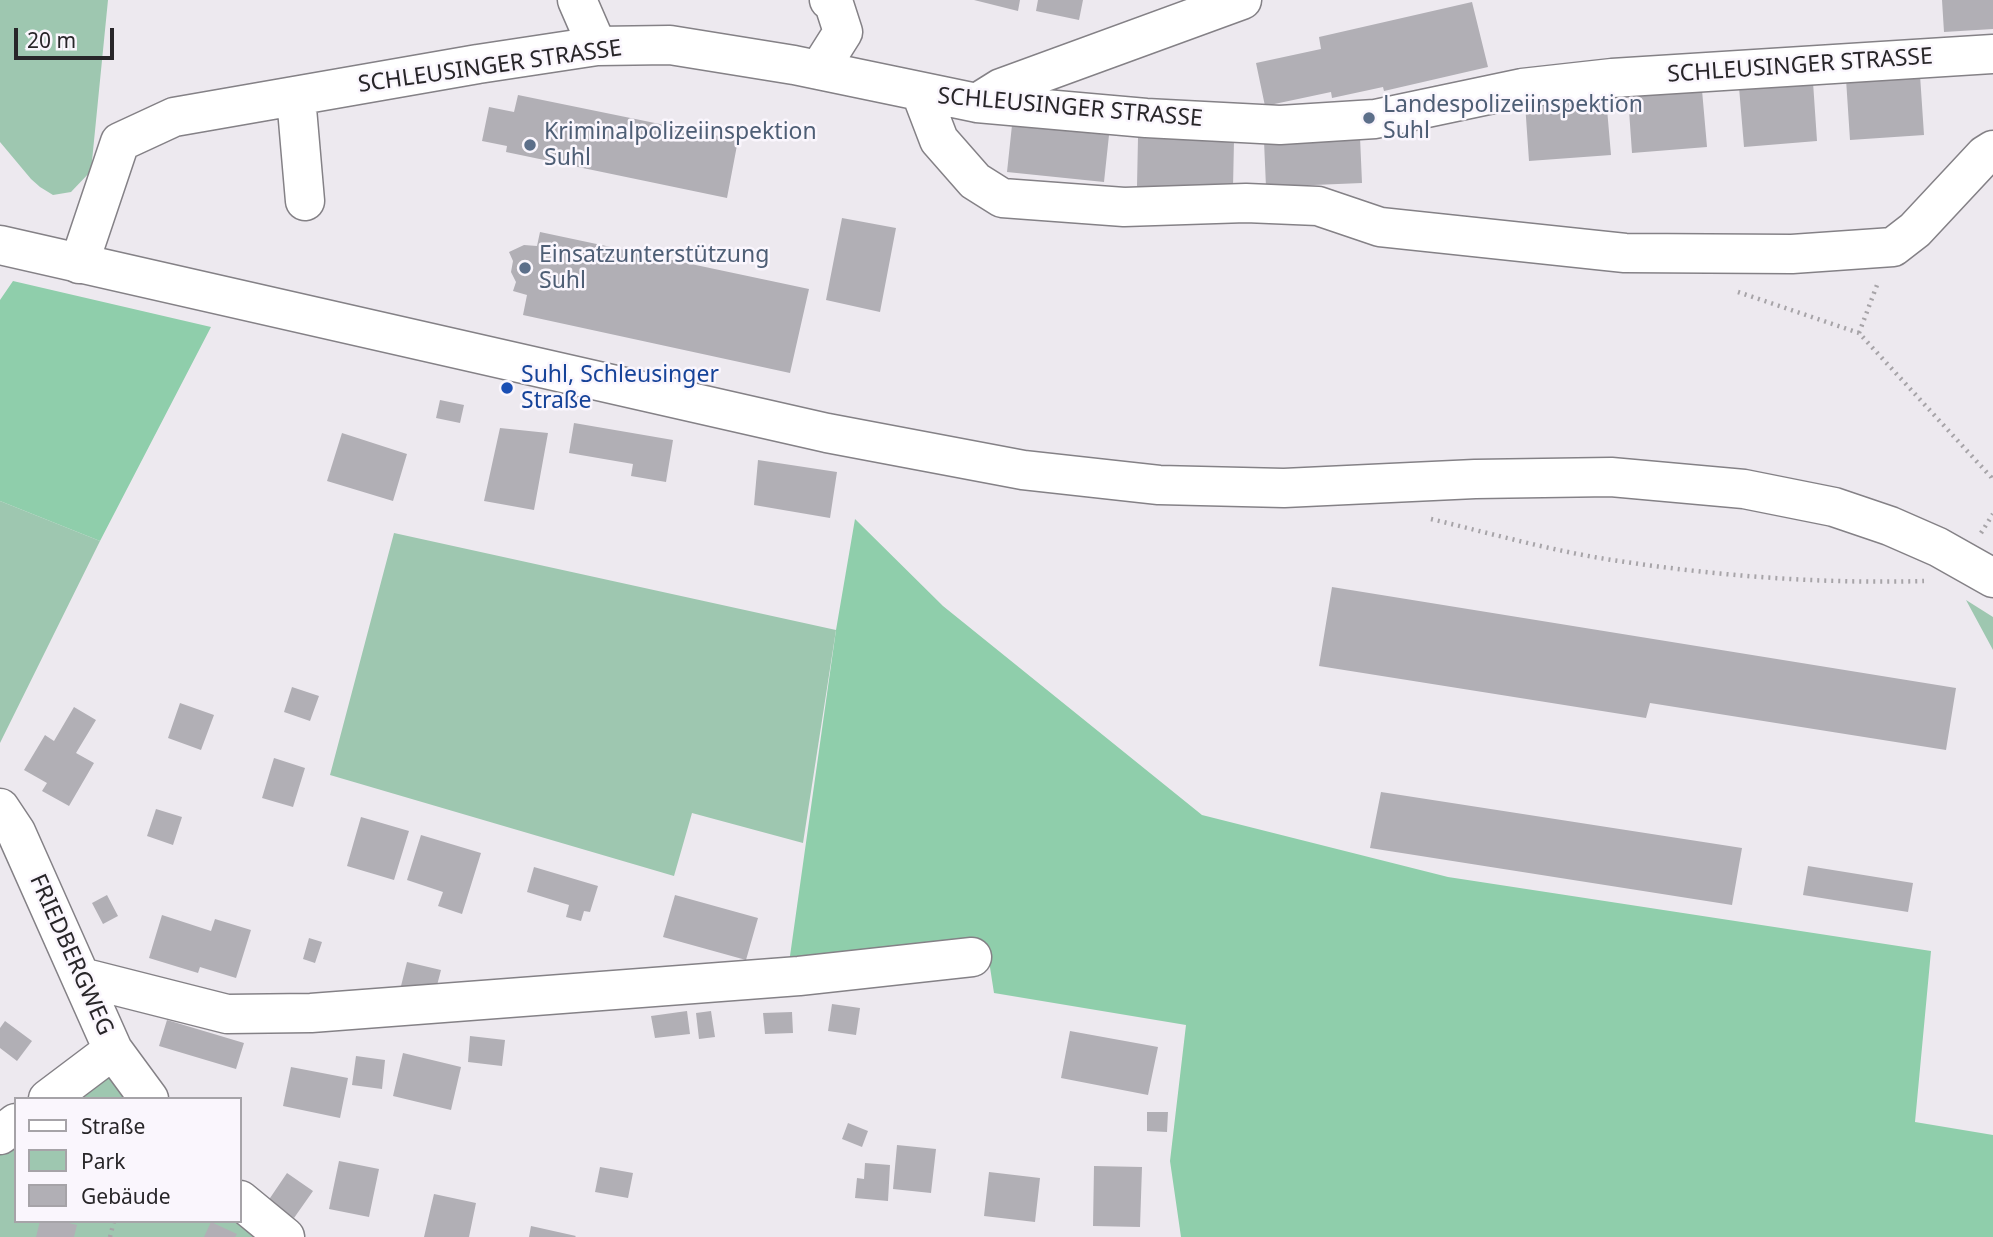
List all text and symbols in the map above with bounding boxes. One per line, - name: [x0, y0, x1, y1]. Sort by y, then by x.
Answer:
- scale bar: [18, 14, 117, 58]
- text: 20 m: [27, 26, 76, 54]
- street label: SCHLEUSINGER STRASSE: [356, 35, 624, 99]
- street label: SCHLEUSINGER STRASSE: [1666, 43, 1934, 89]
- street label: SCHLEUSINGER STRASSE: [936, 83, 1204, 133]
- place label: Landespolizeiinspektion Suhl: [1383, 91, 1643, 145]
- marker: Landespolizeiinspektion Suhl: [1361, 110, 1377, 126]
- place label: Kriminalpolizeiinspektion Suhl: [544, 118, 817, 172]
- marker: Kriminalpolizeiinspektion Suhl: [522, 137, 538, 153]
- place label: Einsatzunterstützung Suhl: [539, 241, 769, 295]
- marker: Einsatzunterstützung Suhl: [517, 260, 533, 276]
- place label: Suhl, Schleusinger Straße: [521, 361, 719, 415]
- marker: Suhl, Schleusinger Straße: [499, 380, 515, 396]
- street label: FRIEDBERGWEG: [23, 870, 119, 1040]
- legend: [14, 1097, 242, 1223]
- text: Straße: [81, 1112, 145, 1140]
- text: Park: [81, 1147, 125, 1175]
- text: Gebäude: [81, 1182, 171, 1210]

